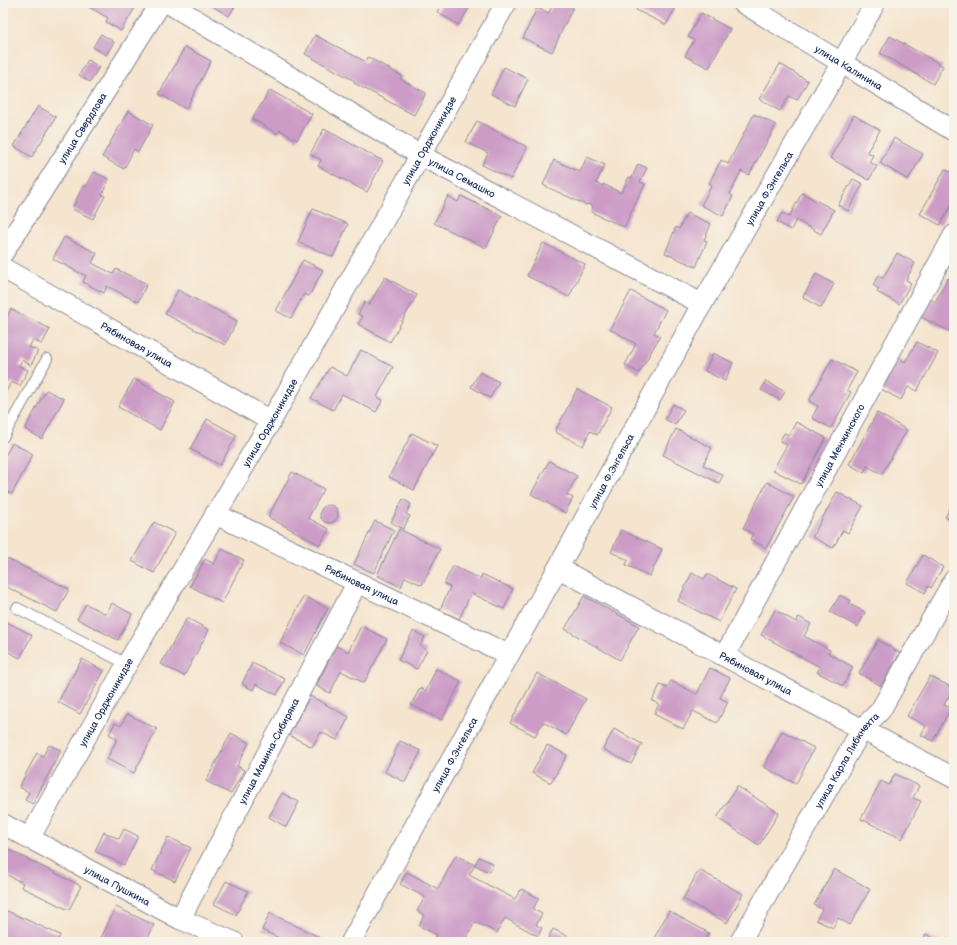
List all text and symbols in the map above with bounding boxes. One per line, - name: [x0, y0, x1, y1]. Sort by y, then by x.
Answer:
- street label: улица Калинина: [812, 43, 885, 93]
- street label: улица Свердлова: [56, 91, 110, 166]
- street label: улица Орджоникидзе: [400, 94, 460, 187]
- street label: улица Ф.Энгельса: [744, 149, 796, 228]
- street label: улица Семашко: [426, 156, 497, 201]
- street label: Рябиновая улица: [98, 320, 174, 371]
- street label: улица Орджоникидзе: [240, 376, 301, 469]
- street label: улица Менжинского: [813, 402, 868, 489]
- street label: улица Ф.Энгельса: [587, 432, 637, 511]
- street label: Рябиновая улица: [322, 562, 401, 608]
- street label: Рябиновая улица: [717, 650, 794, 698]
- street label: улица Орджоникидзе: [77, 656, 136, 749]
- street label: улица Мамина-Сибиряка: [237, 696, 302, 806]
- street label: улица Карла Либкнехта: [813, 710, 882, 811]
- street label: улица Ф.Энгельса: [430, 715, 481, 795]
- street label: улица Пушкина: [82, 864, 152, 909]

